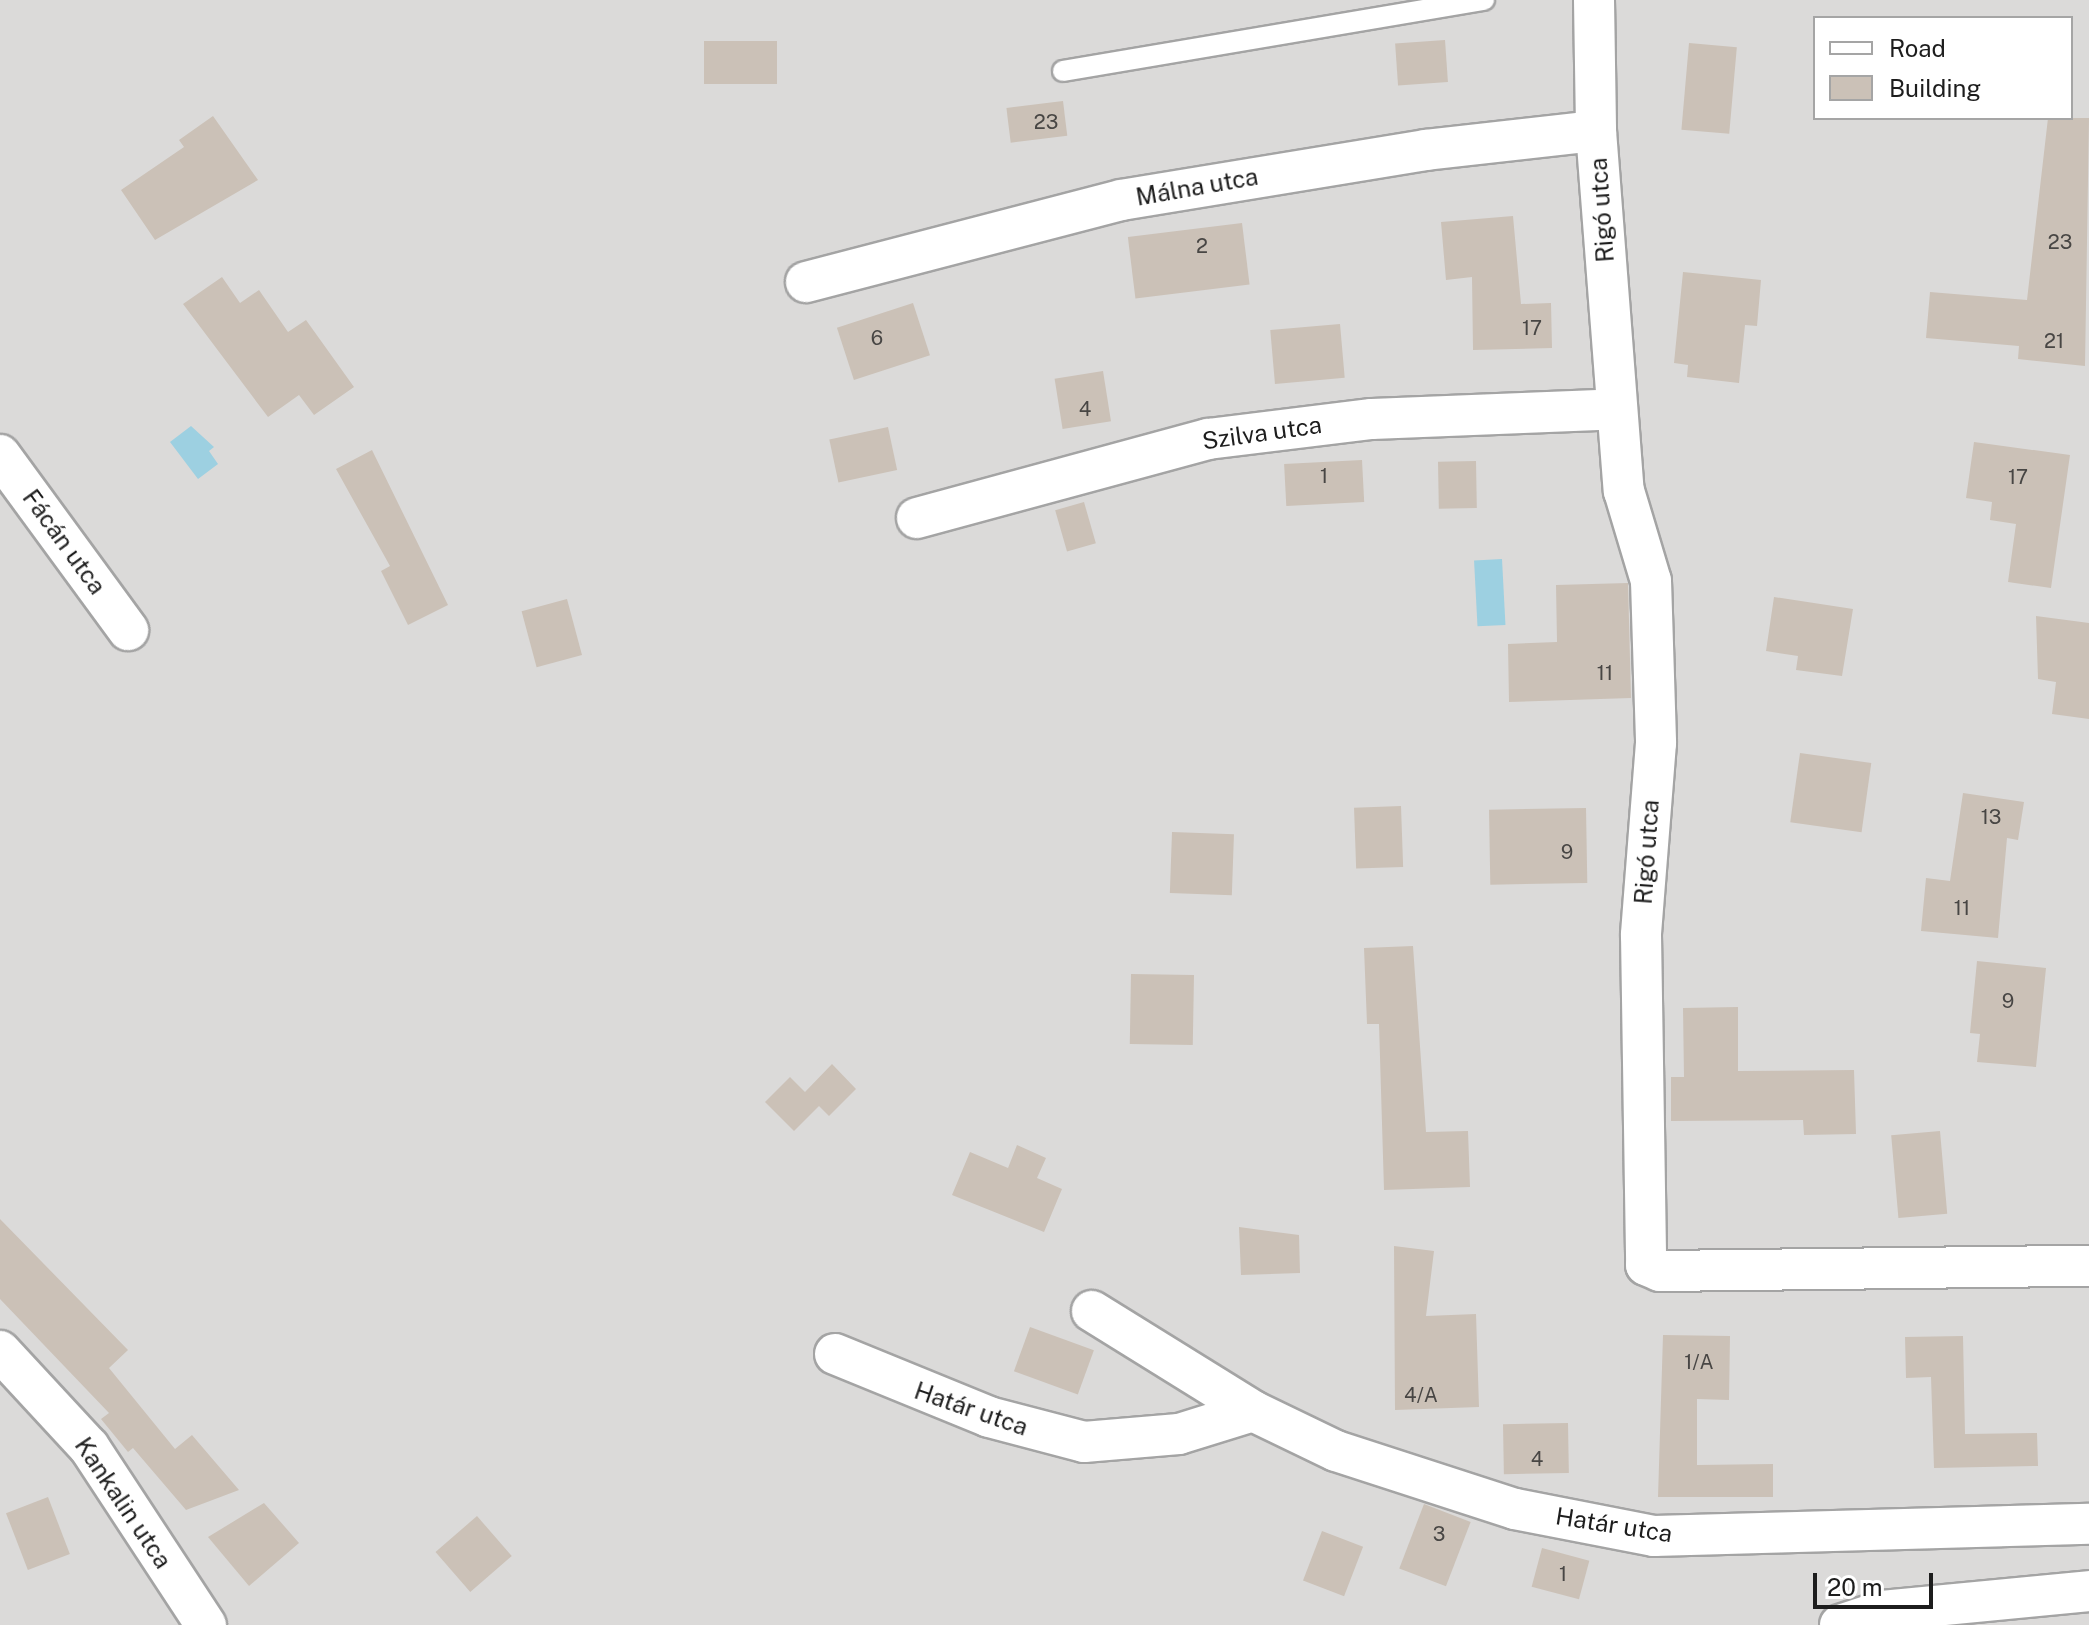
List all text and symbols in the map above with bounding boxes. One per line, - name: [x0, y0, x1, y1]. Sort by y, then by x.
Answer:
- legend: [1813, 16, 2073, 120]
- text: Road: [1889, 34, 1946, 62]
- text: Building: [1889, 74, 1981, 102]
- house number: 23: [1034, 110, 1058, 134]
- street label: Rigó utca: [1584, 157, 1620, 263]
- street label: Málna utca: [1134, 162, 1260, 212]
- house number: 23: [2048, 230, 2072, 254]
- house number: 2: [1196, 234, 1208, 258]
- house number: 17: [1522, 316, 1542, 340]
- house number: 6: [871, 326, 883, 350]
- house number: 21: [2044, 329, 2064, 353]
- house number: 4: [1079, 397, 1091, 421]
- street label: Szilva utca: [1200, 410, 1324, 456]
- house number: 1: [1320, 464, 1328, 488]
- house number: 17: [2008, 465, 2028, 489]
- street label: Fácán utca: [16, 484, 112, 600]
- house number: 11: [1597, 661, 1613, 685]
- street label: Rigó utca: [1629, 799, 1665, 905]
- house number: 13: [1981, 805, 2001, 829]
- house number: 9: [1561, 840, 1573, 864]
- house number: 11: [1954, 896, 1970, 920]
- house number: 9: [2002, 989, 2014, 1013]
- house number: 1/A: [1684, 1350, 1714, 1374]
- street label: Határ utca: [911, 1376, 1031, 1442]
- house number: 4/A: [1404, 1383, 1438, 1407]
- street label: Kankalin utca: [69, 1432, 177, 1574]
- house number: 4: [1531, 1447, 1543, 1471]
- street label: Határ utca: [1554, 1502, 1674, 1548]
- house number: 3: [1433, 1522, 1445, 1546]
- scale bar: [1817, 1557, 1937, 1607]
- house number: 1: [1559, 1562, 1567, 1586]
- text: 20 m: [1827, 1573, 1883, 1601]

